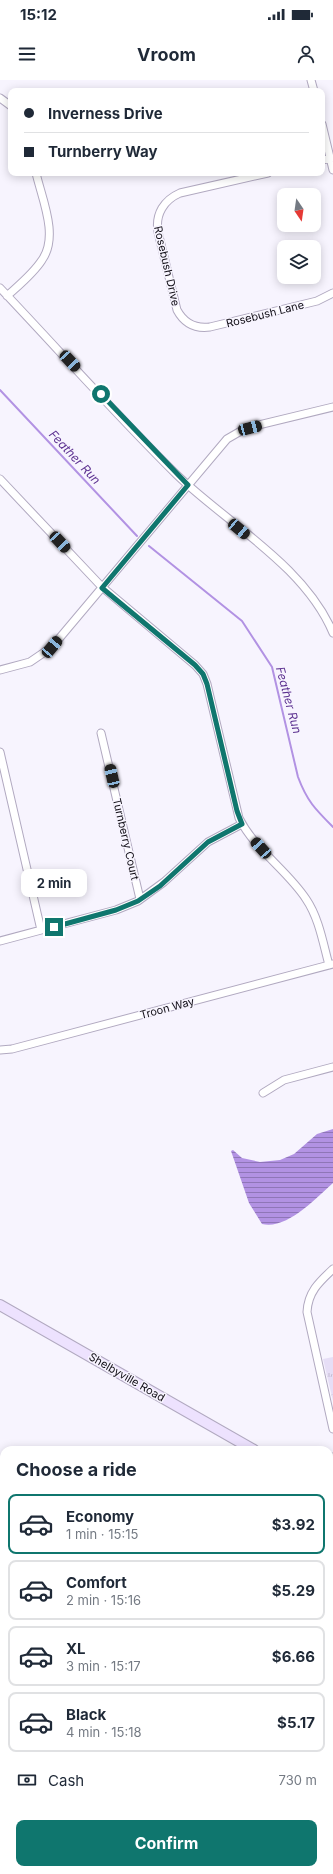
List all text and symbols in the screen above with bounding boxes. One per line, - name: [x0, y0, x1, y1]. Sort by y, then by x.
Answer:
- text: 15:12: [20, 5, 57, 24]
- icon: menu: [16, 43, 38, 65]
- icon: person: [295, 43, 317, 65]
- text: Vroom: [137, 44, 196, 65]
- text: Inverness Drive: [48, 104, 163, 123]
- text: Turnberry Way: [48, 142, 158, 161]
- north arrow: [277, 188, 321, 232]
- map controls: [277, 188, 321, 284]
- street label: Rosebush Drive: [151, 225, 183, 307]
- button: layers: [277, 240, 321, 284]
- street label: Rosebush Lane: [225, 298, 305, 330]
- car: [57, 348, 83, 374]
- route start: [92, 385, 110, 403]
- car: [237, 419, 263, 437]
- water label: Feather Run: [46, 427, 104, 487]
- car: [226, 517, 252, 541]
- car: [47, 529, 73, 555]
- car: [40, 634, 64, 660]
- water label: Feather Run: [273, 665, 305, 735]
- car: [103, 763, 121, 789]
- street label: Turnberry Court: [110, 797, 142, 882]
- car: [249, 835, 273, 861]
- callout: 2 min: [21, 869, 87, 897]
- text: 2 min: [37, 875, 71, 891]
- route end: [45, 918, 63, 936]
- street label: Troon Way: [138, 994, 196, 1022]
- street label: Shelbyville Road: [86, 1350, 168, 1404]
- text: Choose a ride: [16, 1459, 137, 1480]
- icon: car: [18, 1506, 54, 1542]
- text: Economy: [66, 1507, 134, 1526]
- text: $3.92: [272, 1515, 315, 1534]
- text: 1 min · 15:15: [66, 1526, 138, 1542]
- icon: car: [18, 1572, 54, 1608]
- text: Comfort: [66, 1573, 127, 1592]
- text: $5.29: [272, 1581, 315, 1600]
- text: 2 min · 15:16: [66, 1592, 141, 1608]
- icon: car: [18, 1638, 54, 1674]
- text: XL: [66, 1639, 86, 1658]
- text: $6.66: [272, 1647, 315, 1666]
- text: 3 min · 15:17: [66, 1658, 141, 1674]
- icon: car: [18, 1704, 54, 1740]
- text: Black: [66, 1705, 106, 1724]
- text: $5.17: [277, 1713, 315, 1732]
- text: 4 min · 15:18: [66, 1724, 142, 1740]
- icon: cash: [16, 1769, 38, 1791]
- text: Cash: [48, 1771, 84, 1790]
- text: 730 m: [279, 1772, 317, 1788]
- button: Confirm: [16, 1820, 317, 1866]

